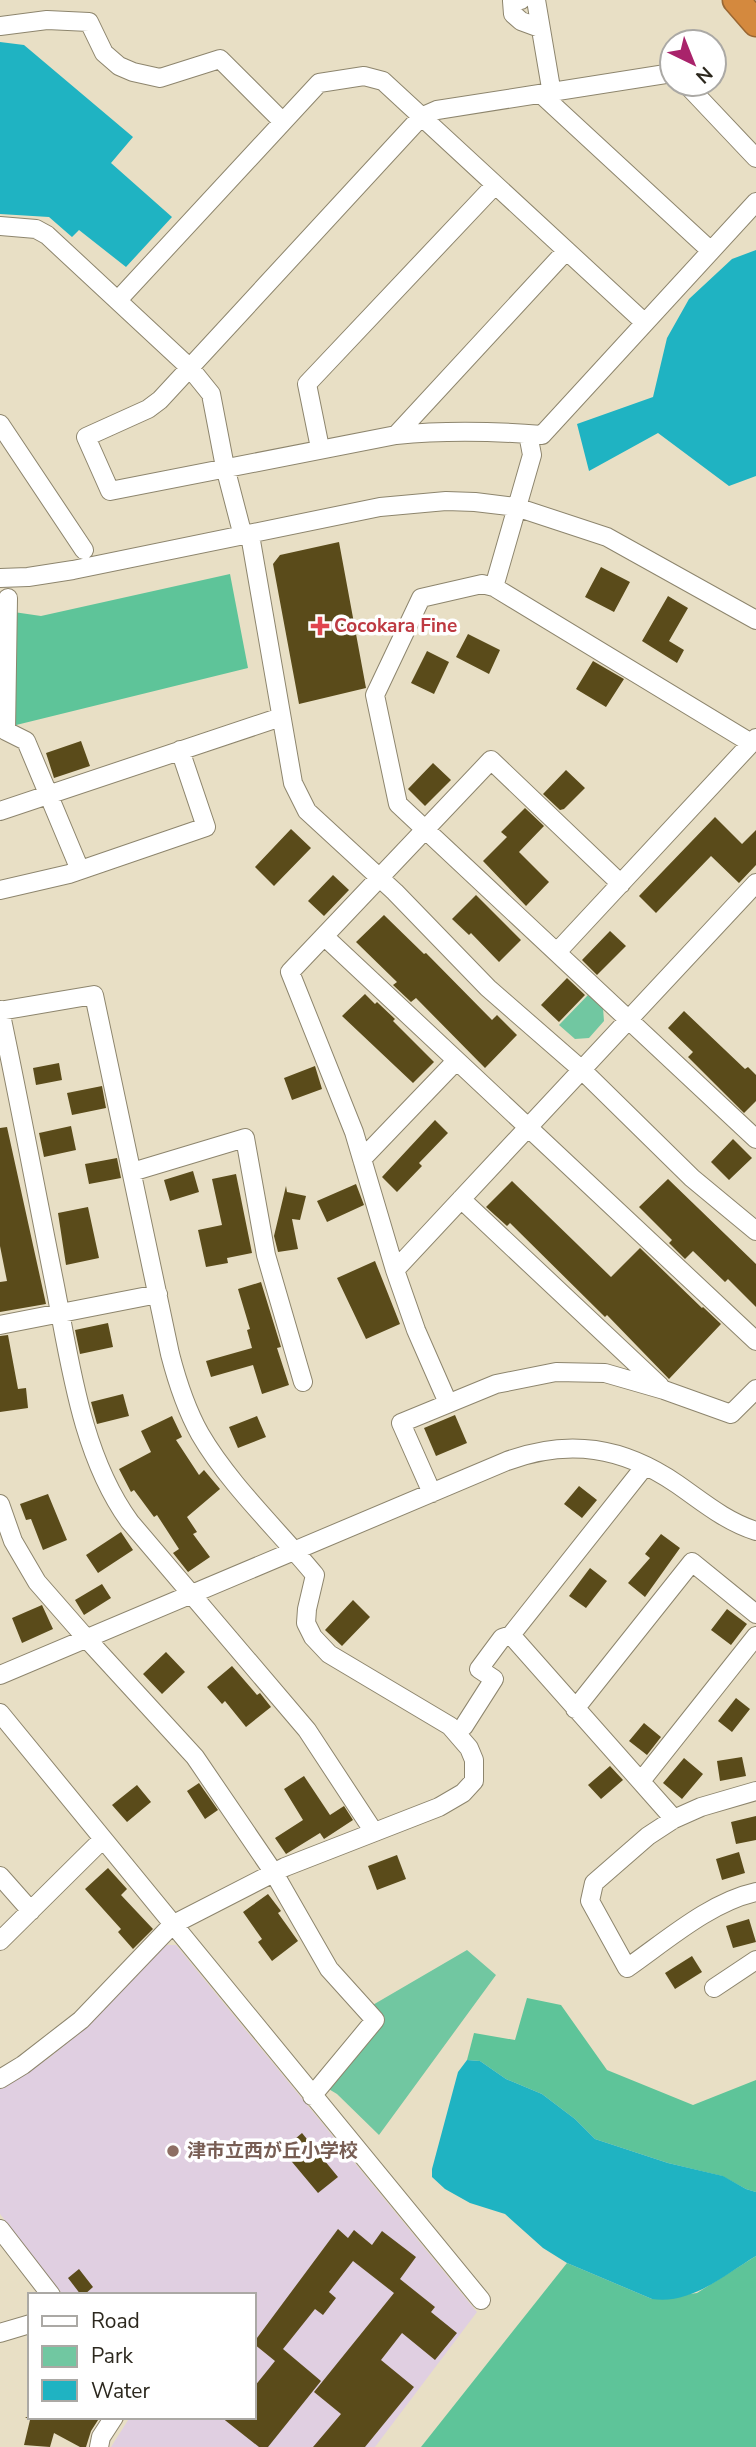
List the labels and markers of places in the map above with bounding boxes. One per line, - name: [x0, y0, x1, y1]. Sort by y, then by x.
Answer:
- place label: Cocokara Fine: [334, 613, 457, 639]
- marker: Cocokara Fine: [312, 618, 328, 634]
- place label: 津市立西が丘小学校: [187, 2138, 358, 2164]
- marker: 津市立西が丘小学校: [165, 2143, 181, 2159]

